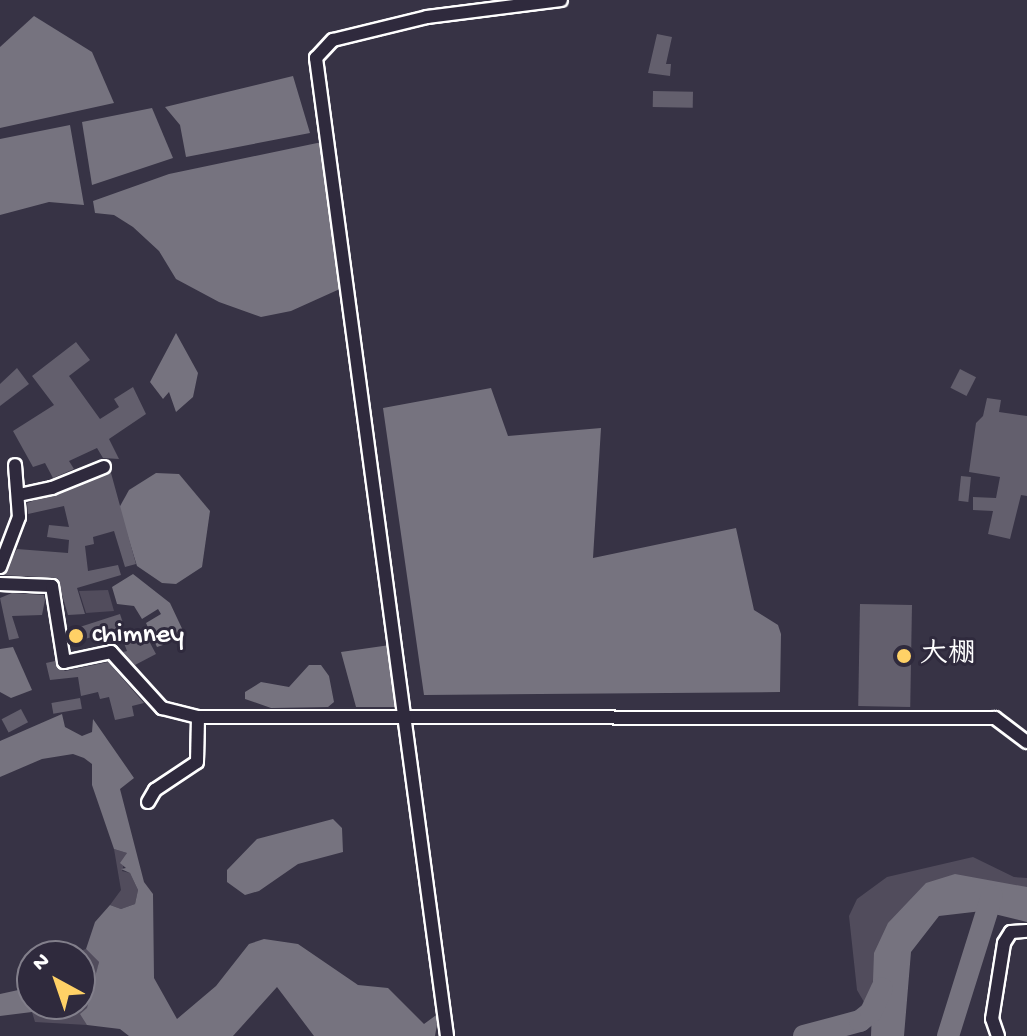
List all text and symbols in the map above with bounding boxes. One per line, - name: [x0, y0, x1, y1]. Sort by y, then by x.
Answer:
- place label: chimney: [92, 619, 184, 653]
- marker: chimney: [67, 627, 85, 645]
- place label: 大棚: [920, 639, 976, 673]
- marker: 大棚: [895, 647, 913, 665]
- north arrow: [16, 940, 96, 1020]
- text: N: [28, 949, 56, 978]

